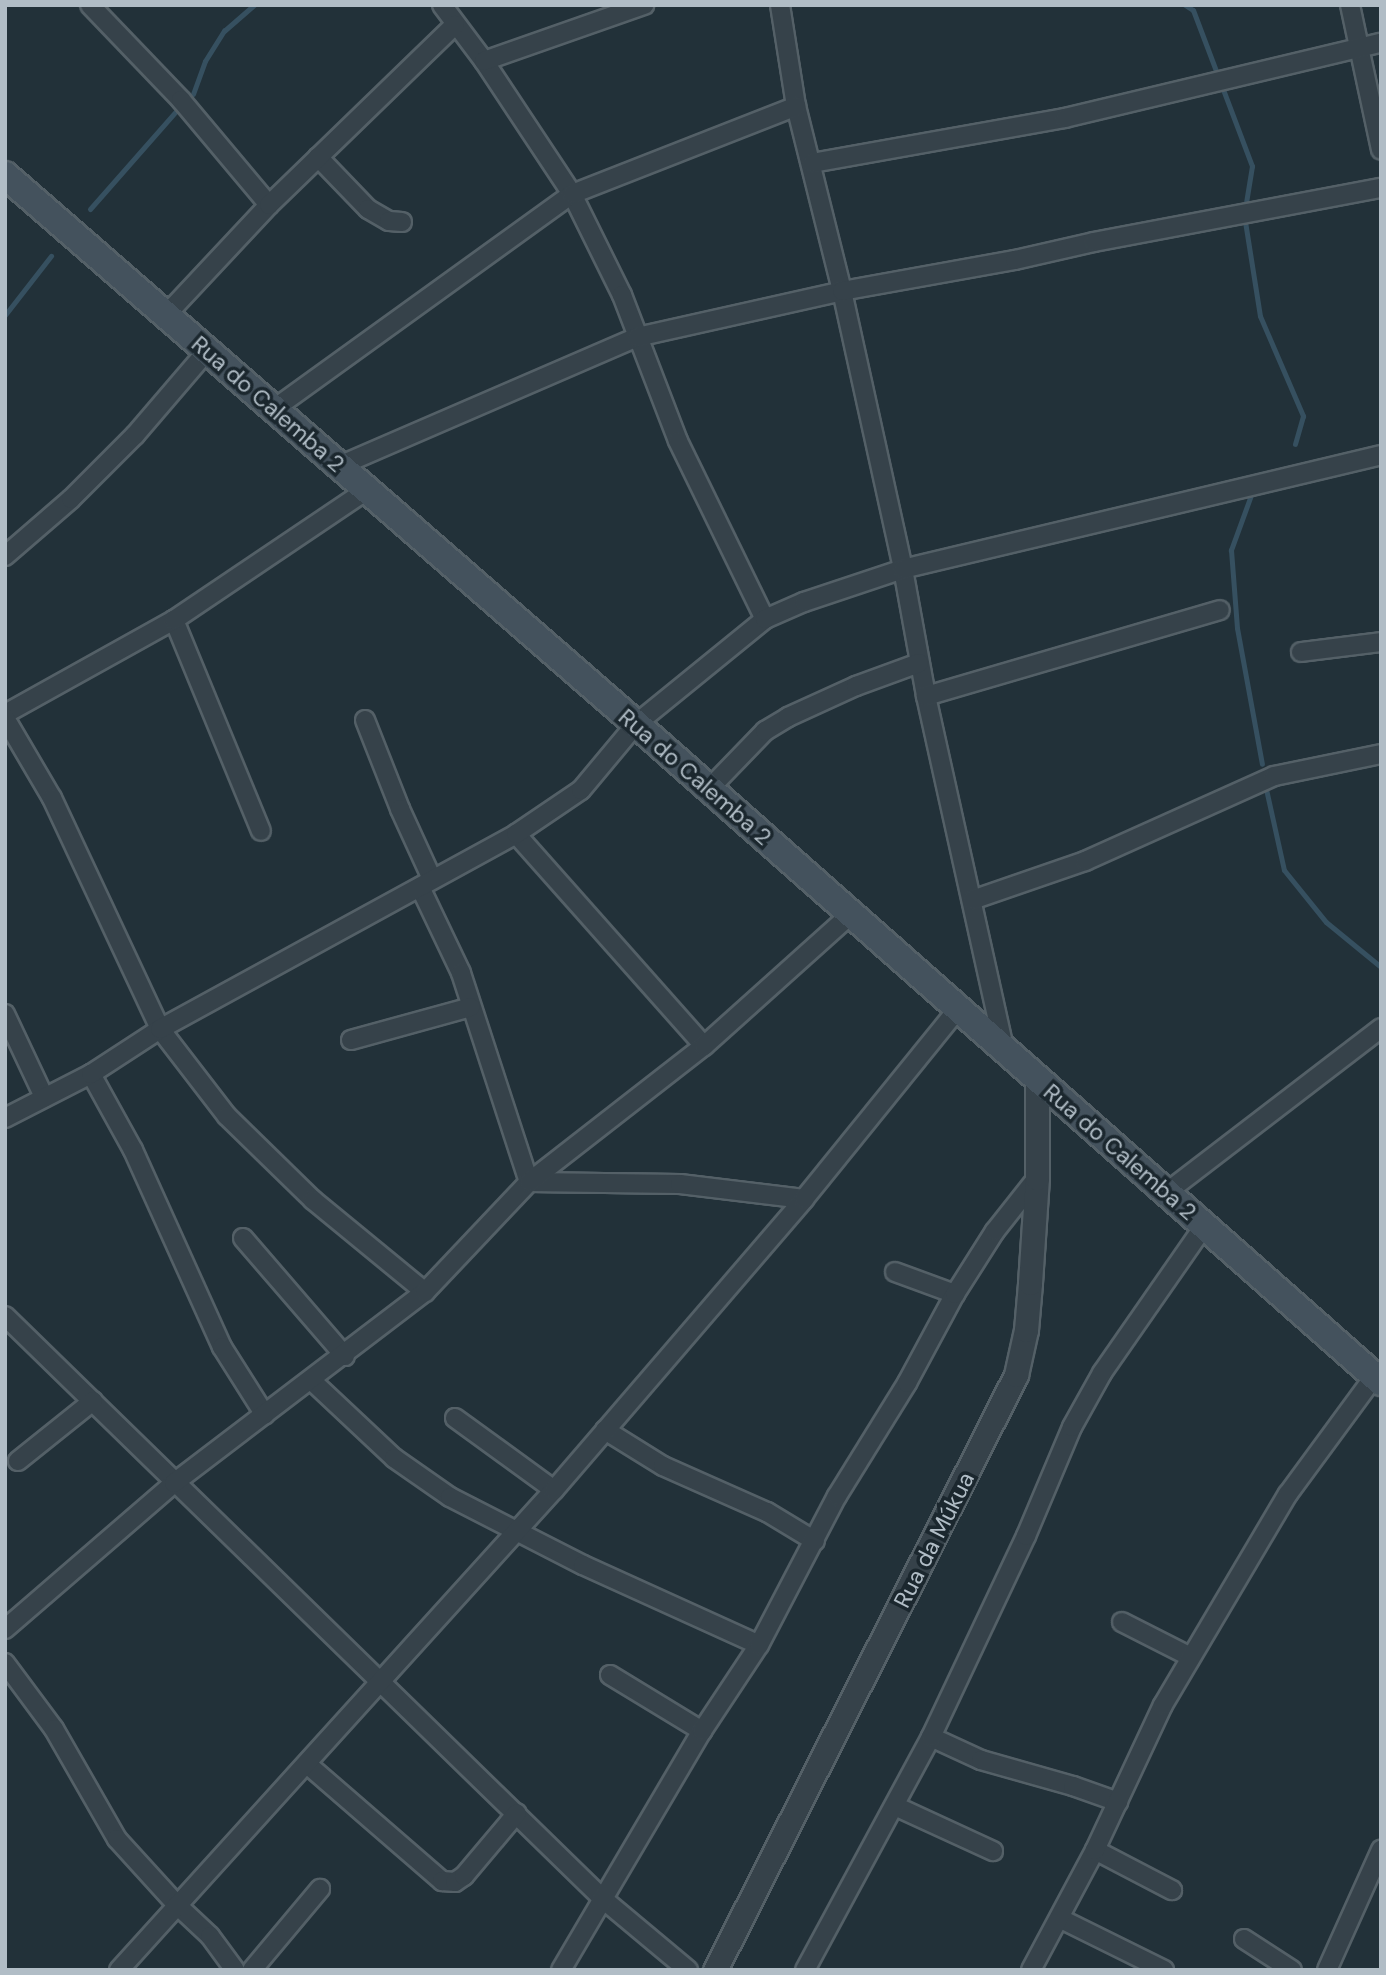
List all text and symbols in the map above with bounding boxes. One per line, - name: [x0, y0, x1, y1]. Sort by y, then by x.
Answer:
- street label: Rua do Calemba 2: [186, 330, 350, 478]
- street label: Rua do Calemba 2: [613, 703, 777, 851]
- street label: Rua do Calemba 2: [1038, 1078, 1202, 1226]
- street label: Rua da Múkua: [888, 1468, 980, 1612]

